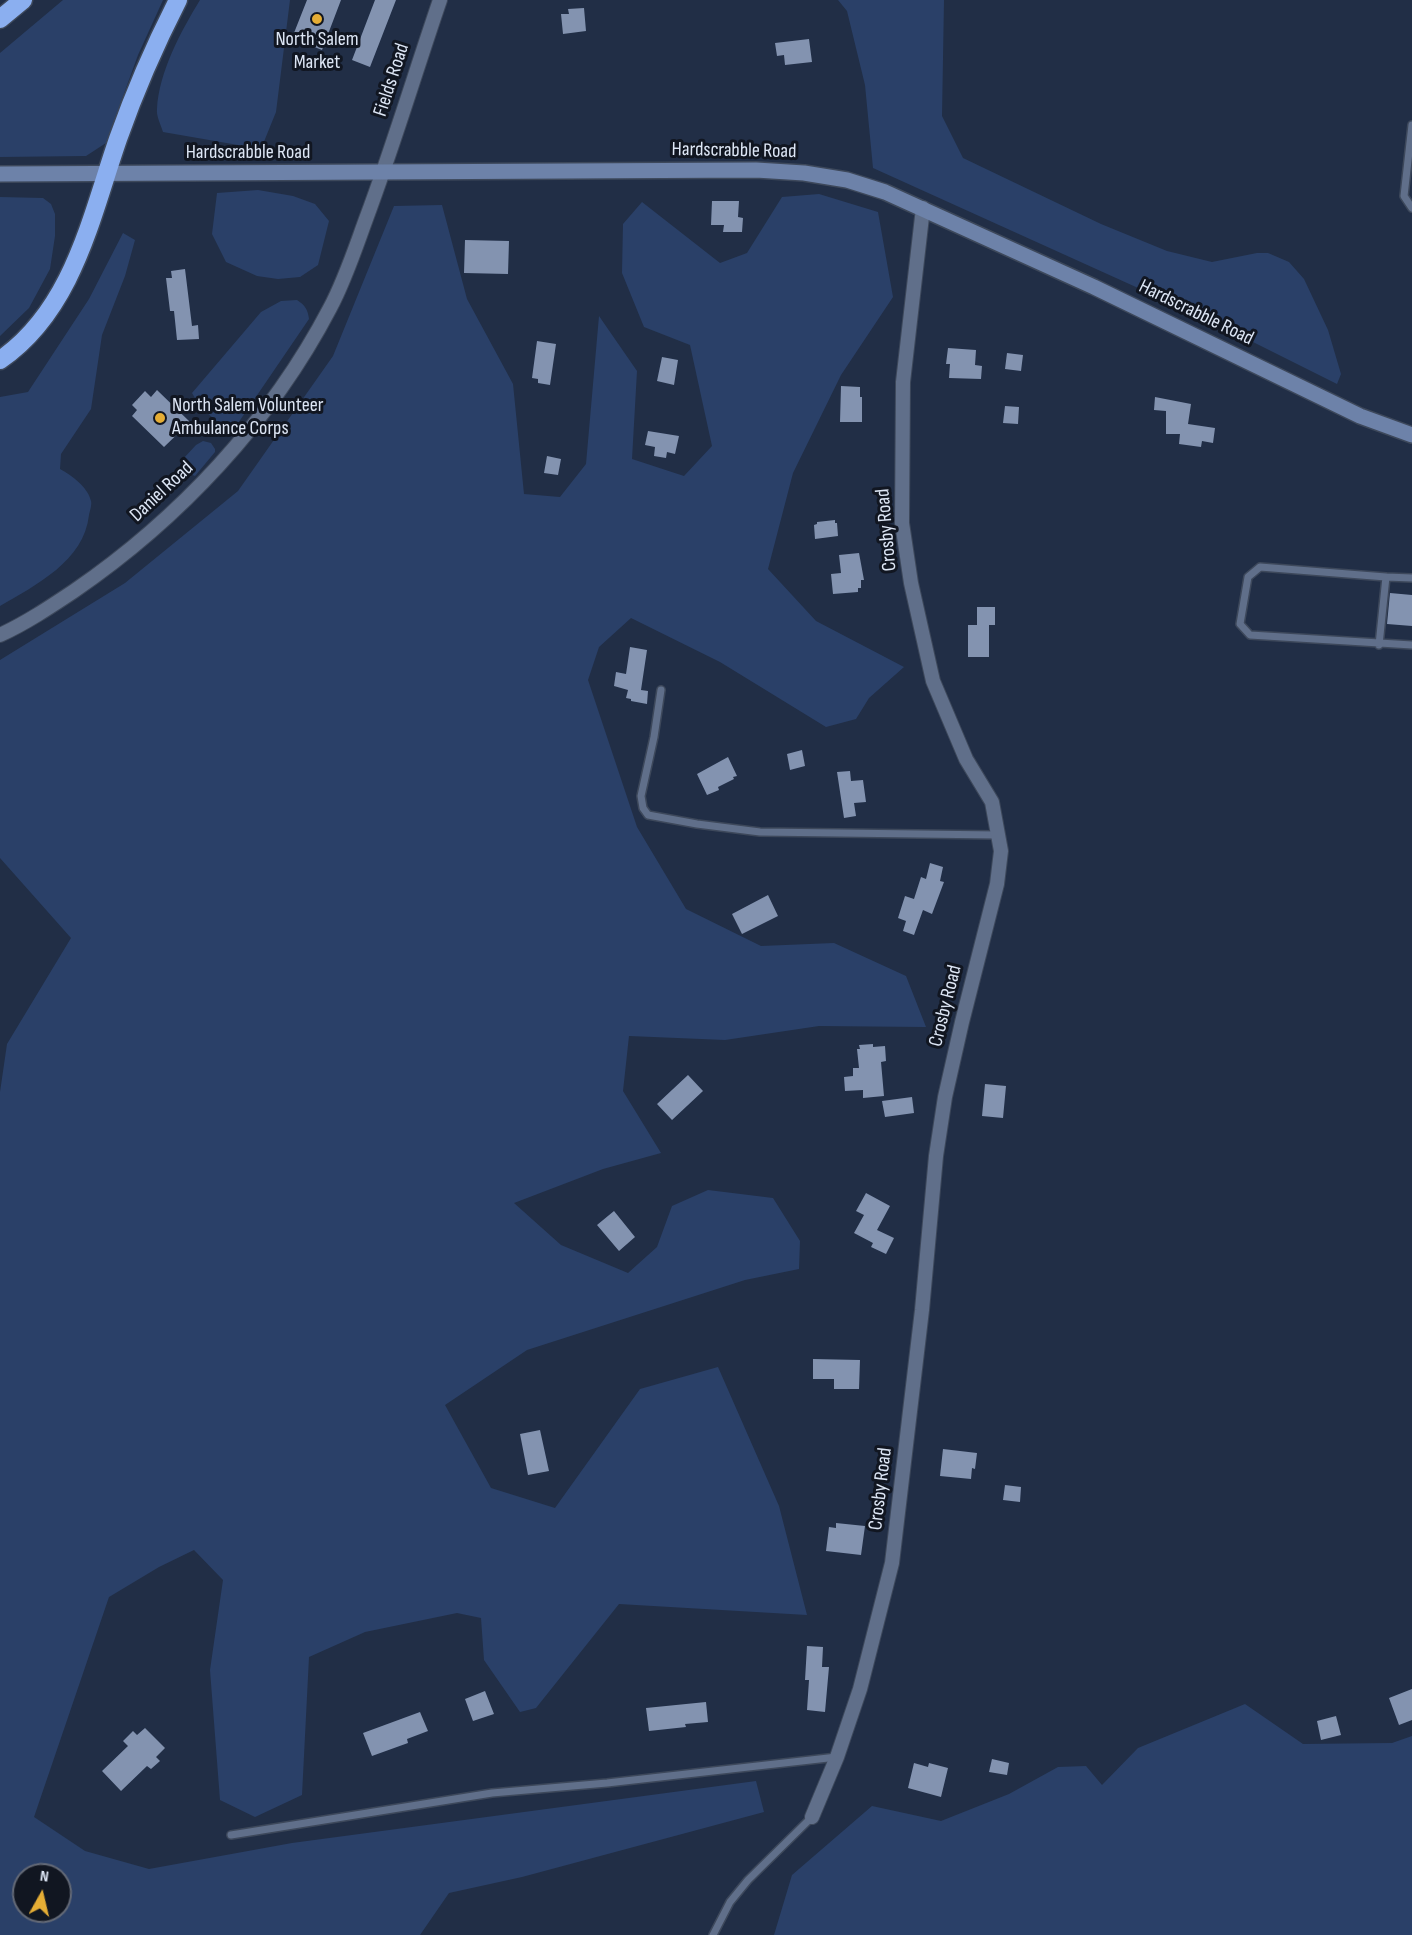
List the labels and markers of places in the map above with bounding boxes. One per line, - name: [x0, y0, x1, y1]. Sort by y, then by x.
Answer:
- marker: North Salem Market: [310, 12, 324, 26]
- place label: North Salem Market: [275, 28, 359, 75]
- place label: North Salem Volunteer Ambulance Corps: [172, 394, 324, 441]
- marker: North Salem Volunteer Ambulance Corps: [153, 411, 167, 425]

